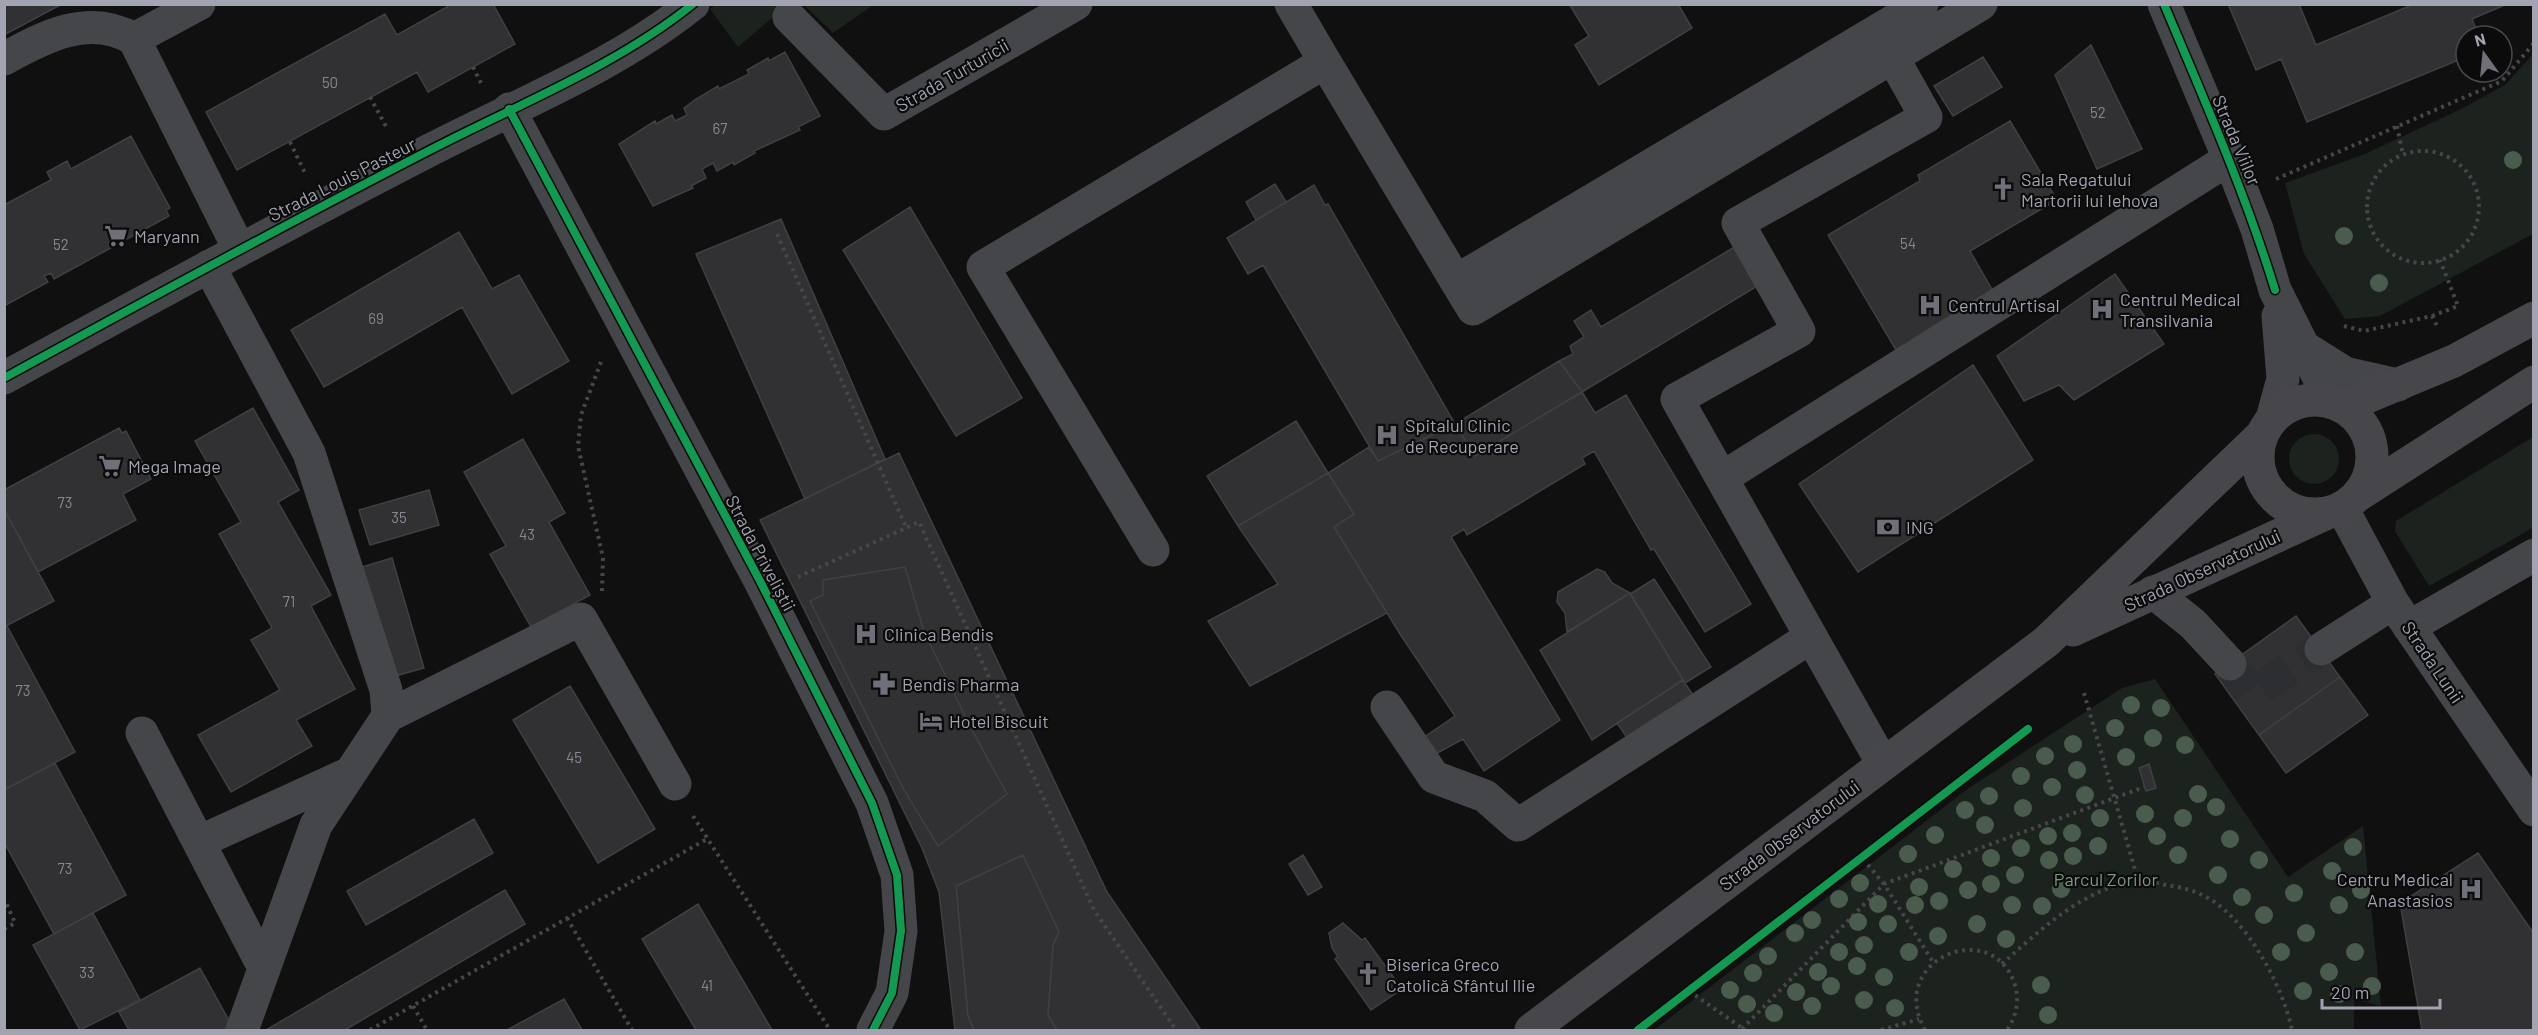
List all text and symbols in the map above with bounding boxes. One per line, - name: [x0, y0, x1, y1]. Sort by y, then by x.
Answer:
- north arrow: [2454, 24, 2514, 84]
- text: N: [2472, 28, 2488, 50]
- street label: Strada Turturicii: [891, 34, 1013, 116]
- house number: 50: [322, 73, 338, 91]
- street label: Strada Viilor: [2208, 92, 2266, 189]
- house number: 52: [2090, 103, 2106, 121]
- house number: 67: [713, 119, 727, 137]
- street label: Strada Louis Pasteur: [265, 132, 420, 226]
- place label: Sala Regatului Martorii lui Iehova: [2021, 168, 2158, 211]
- church icon: Sala Regatului Martorii lui Iehova: [1990, 176, 2016, 202]
- supermarket icon: Maryann: [103, 223, 129, 249]
- place label: Maryann: [134, 225, 200, 247]
- house number: 54: [1900, 234, 1916, 252]
- house number: 52: [53, 235, 69, 253]
- place label: Centrul Medical Transilvania: [2120, 288, 2240, 331]
- hospital icon: Centrul Artisal: [1917, 292, 1943, 318]
- place label: Centrul Artisal: [1948, 294, 2060, 316]
- hospital icon: Centrul Medical Transilvania: [2089, 296, 2115, 322]
- house number: 69: [368, 309, 384, 327]
- place label: Spitalul Clinic de Recuperare: [1405, 414, 1519, 457]
- hospital icon: Spitalul Clinic de Recuperare: [1374, 422, 1400, 448]
- supermarket icon: Mega Image: [97, 453, 123, 479]
- place label: Mega Image: [128, 455, 221, 477]
- street label: Strada Priveliștii: [721, 491, 801, 615]
- house number: 73: [58, 493, 72, 511]
- house number: 35: [391, 508, 407, 526]
- bank icon: ING: [1875, 514, 1901, 540]
- place label: ING: [1906, 516, 1934, 538]
- street label: Strada Observatorului: [2120, 524, 2284, 616]
- house number: 43: [519, 525, 535, 543]
- house number: 71: [283, 592, 295, 610]
- street label: Strada Lunii: [2398, 617, 2468, 707]
- hospital icon: Clinica Bendis: [853, 621, 879, 647]
- place label: Clinica Bendis: [884, 623, 994, 645]
- pharmacy icon: Bendis Pharma: [871, 671, 897, 697]
- place label: Bendis Pharma: [902, 673, 1019, 695]
- house number: 73: [16, 681, 30, 699]
- hotel icon: Hotel Biscuit: [918, 708, 944, 734]
- place label: Hotel Biscuit: [949, 710, 1049, 732]
- house number: 45: [566, 748, 582, 766]
- street label: Strada Observatorului: [1715, 775, 1863, 895]
- house number: 73: [58, 859, 72, 877]
- park label: Parcul Zorilor: [2054, 868, 2159, 890]
- place label: Centru Medical Anastasios: [2337, 868, 2453, 911]
- hospital icon: Centru Medical Anastasios: [2458, 876, 2484, 902]
- place label: Biserica Greco Catolică Sfântul Ilie: [1386, 953, 1535, 996]
- church icon: Biserica Greco Catolică Sfântul Ilie: [1355, 961, 1381, 987]
- house number: 33: [79, 963, 95, 981]
- scale bar: [2322, 972, 2440, 1010]
- house number: 41: [701, 976, 713, 994]
- text: 20 m: [2331, 981, 2369, 1003]

